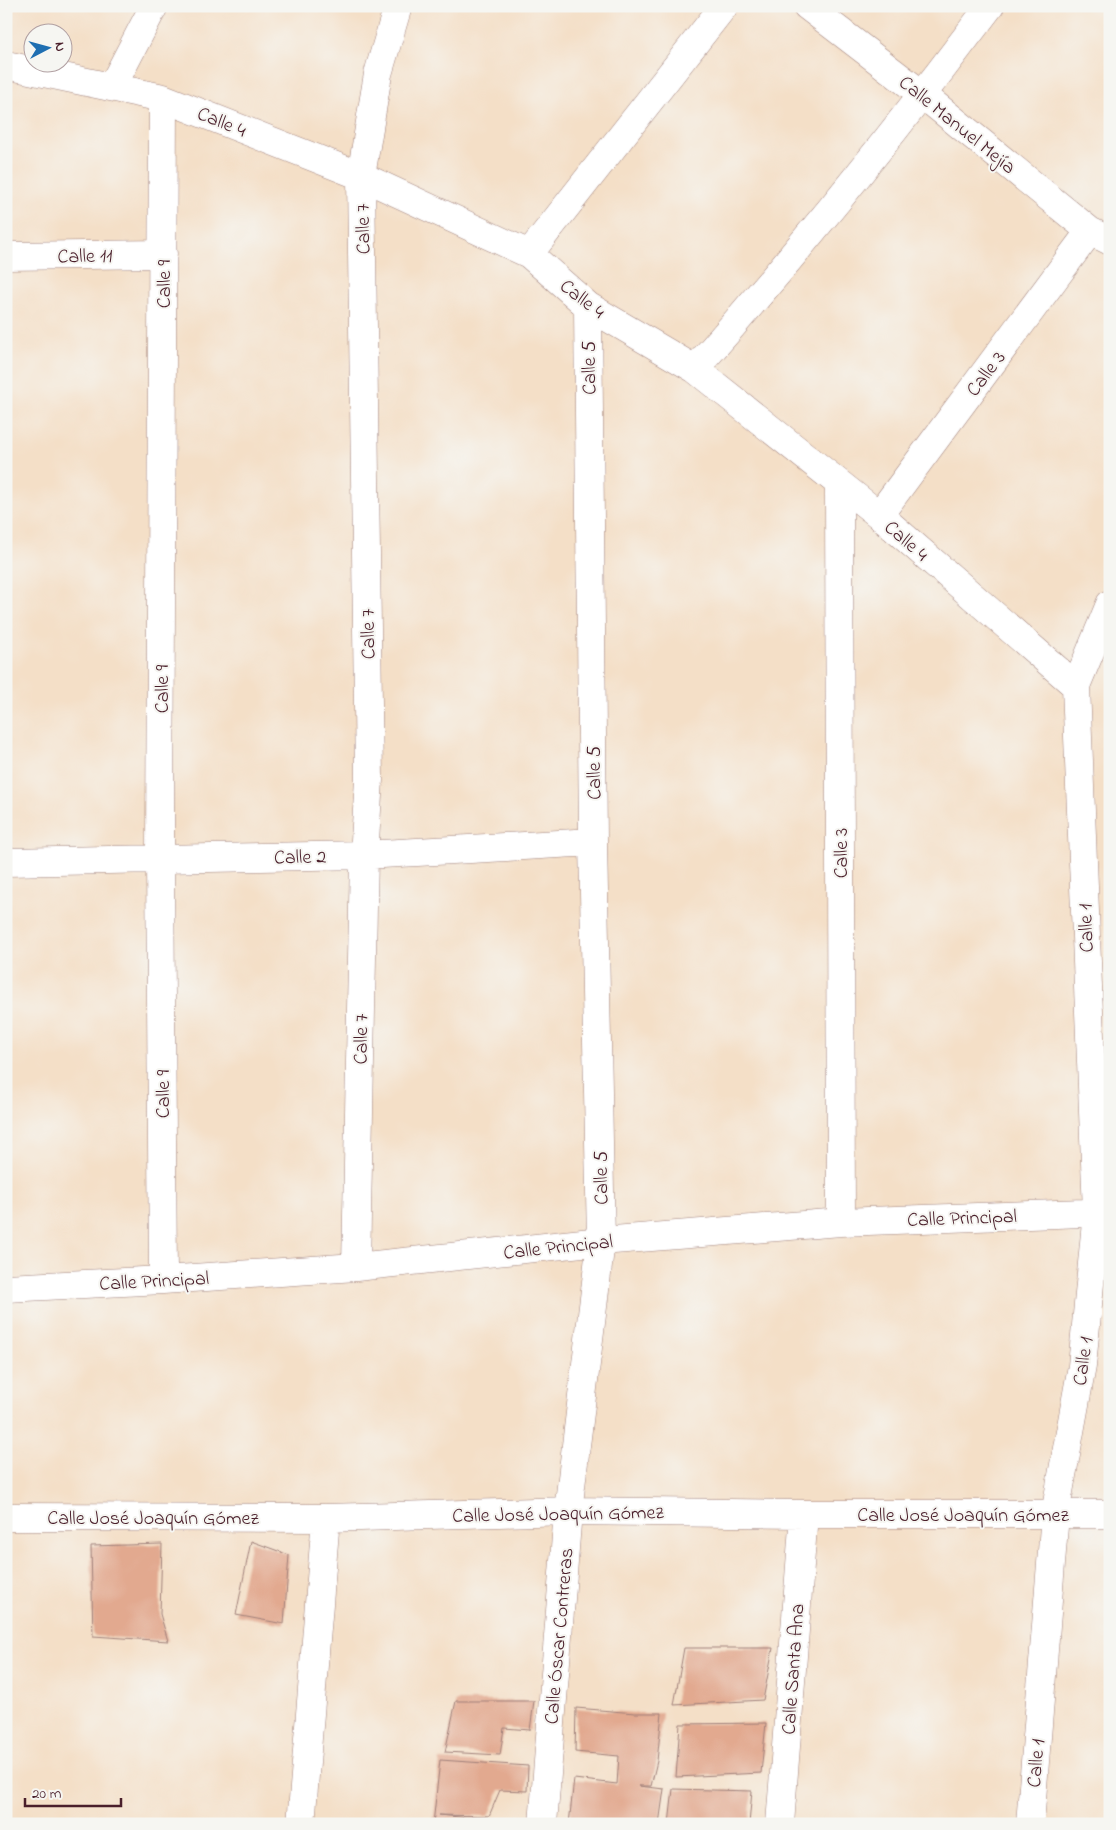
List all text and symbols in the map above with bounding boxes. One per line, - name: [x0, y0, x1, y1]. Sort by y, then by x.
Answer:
- north arrow: [22, 22, 72, 72]
- text: N: [49, 41, 70, 53]
- street label: Calle Manuel Mejía: [892, 70, 1021, 182]
- street label: Calle 4: [192, 100, 250, 146]
- street label: Calle 7: [350, 203, 379, 255]
- street label: Calle 11: [57, 243, 113, 272]
- street label: Calle 9: [151, 260, 180, 308]
- street label: Calle 4: [553, 273, 610, 327]
- street label: Calle 5: [576, 341, 605, 395]
- street label: Calle 3: [960, 346, 1014, 403]
- street label: Calle 4: [877, 514, 934, 569]
- street label: Calle 7: [355, 608, 384, 660]
- street label: Calle 9: [149, 665, 178, 713]
- street label: Calle 5: [581, 746, 610, 800]
- street label: Calle 3: [828, 828, 857, 878]
- street label: Calle 2: [274, 844, 327, 873]
- street label: Calle 1: [1072, 903, 1103, 953]
- street label: Calle 7: [348, 1013, 377, 1065]
- street label: Calle 9: [150, 1070, 179, 1118]
- street label: Calle 5: [588, 1151, 617, 1205]
- street label: Calle Principal: [907, 1203, 1018, 1236]
- street label: Calle Principal: [502, 1228, 614, 1269]
- street label: Calle Principal: [98, 1265, 210, 1300]
- street label: Calle 1: [1067, 1335, 1102, 1388]
- street label: Calle José Joaquín Gómez: [452, 1499, 665, 1532]
- street label: Calle José Joaquín Gómez: [857, 1502, 1069, 1531]
- street label: Calle José Joaquín Gómez: [47, 1505, 259, 1534]
- street label: Calle Óscar Contreras: [538, 1547, 583, 1726]
- street label: Calle Santa Ana: [775, 1603, 814, 1736]
- street label: Calle 1: [1021, 1738, 1054, 1789]
- scale bar: [25, 1775, 121, 1807]
- text: 20 m: [32, 1783, 62, 1805]

